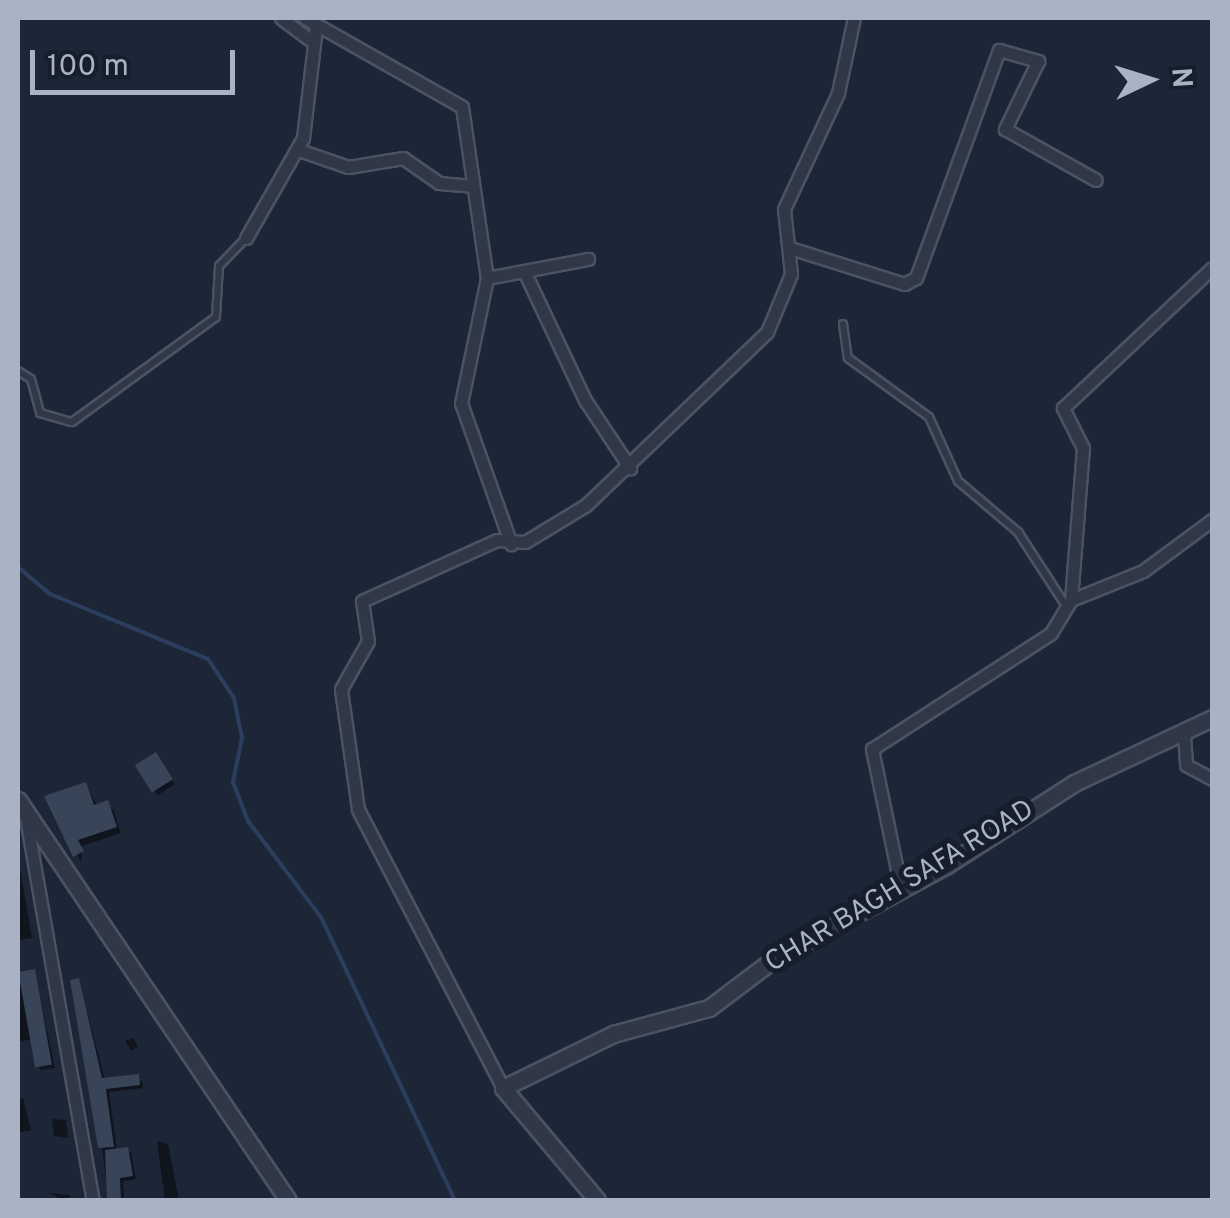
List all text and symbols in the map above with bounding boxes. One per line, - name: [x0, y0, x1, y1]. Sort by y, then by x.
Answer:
- scale bar: [35, 30, 240, 92]
- north arrow: [1100, 30, 1200, 130]
- text: 100 m: [47, 49, 129, 86]
- text: N: [1161, 67, 1199, 89]
- street label: CHAR BAGH SAFA ROAD: [759, 793, 1041, 981]

